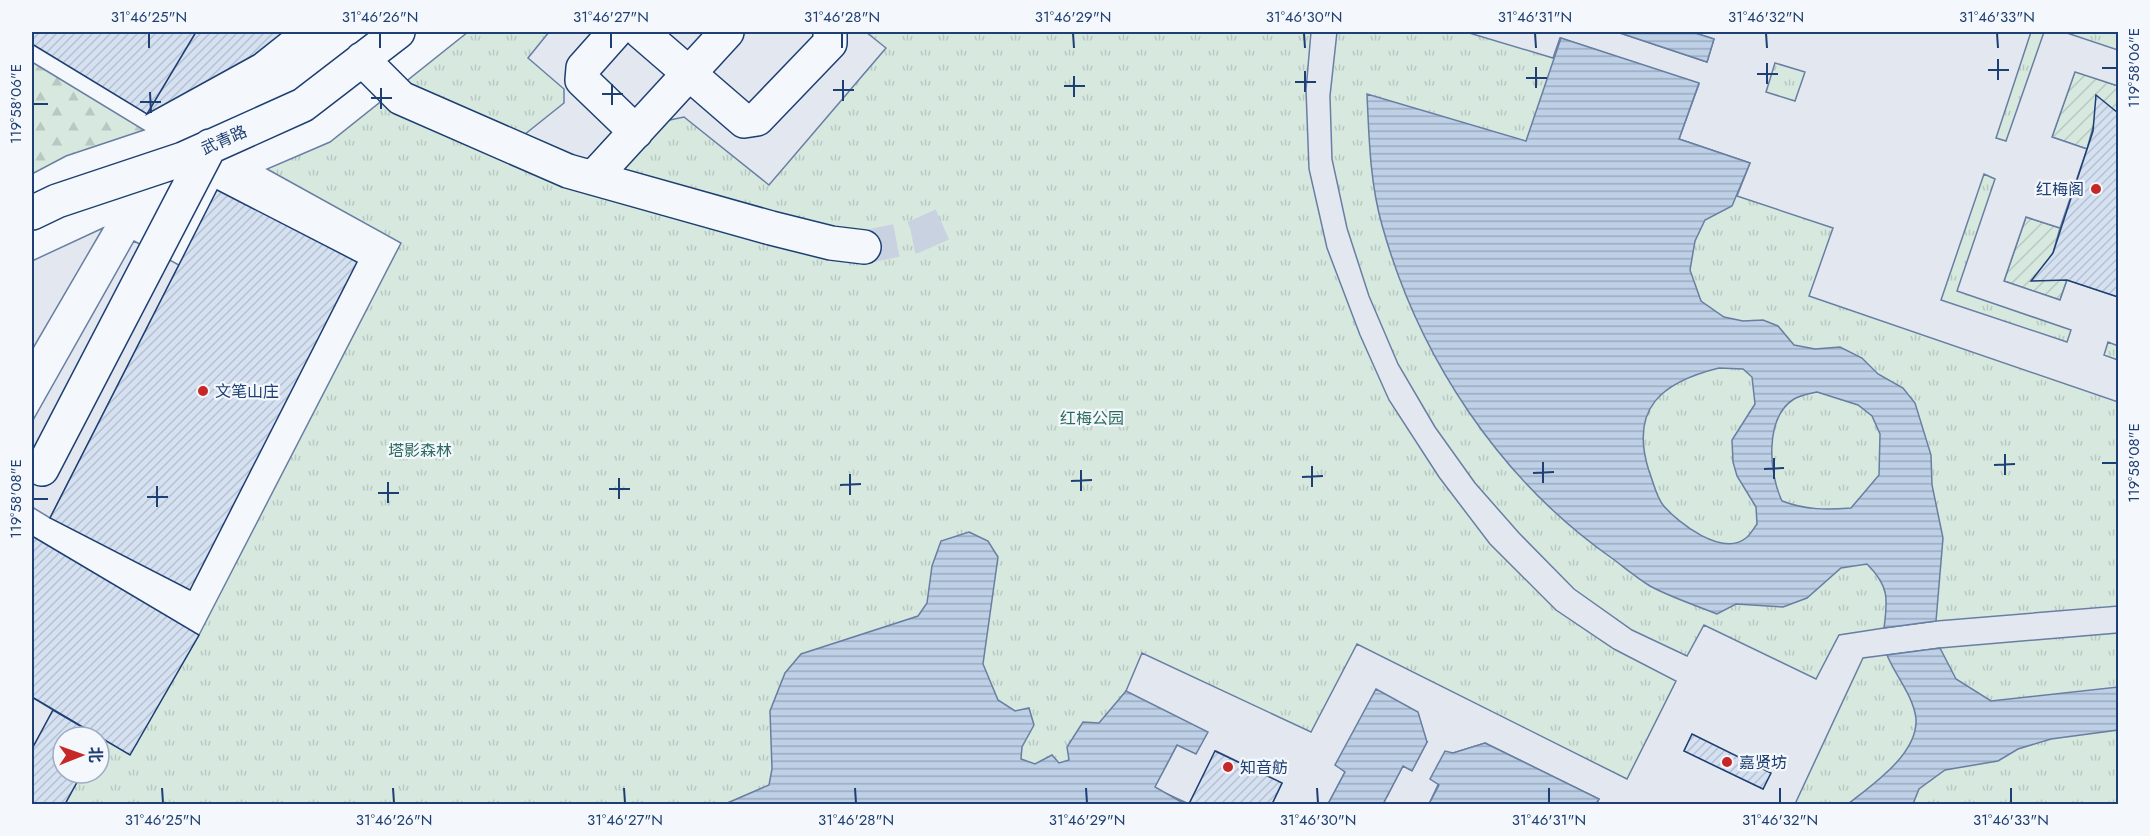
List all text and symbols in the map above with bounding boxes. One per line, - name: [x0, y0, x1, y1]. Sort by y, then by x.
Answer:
- text: 31°46'25"N: [111, 6, 187, 28]
- text: 31°46'26"N: [342, 6, 418, 28]
- text: 31°46'27"N: [573, 6, 649, 28]
- text: 31°46'28"N: [804, 6, 880, 28]
- text: 31°46'29"N: [1035, 6, 1111, 28]
- text: 31°46'30"N: [1266, 6, 1342, 28]
- text: 31°46'31"N: [1498, 6, 1572, 28]
- text: 31°46'32"N: [1728, 6, 1804, 28]
- text: 31°46'33"N: [1959, 6, 2035, 28]
- text: 119°58'06"E: [2123, 28, 2145, 108]
- text: 119°58'06"E: [5, 64, 27, 144]
- street label: 武青路: [197, 120, 251, 160]
- place label: 红梅阁: [2036, 178, 2084, 201]
- marker: 红梅阁: [2089, 182, 2103, 196]
- place label: 文笔山庄: [215, 380, 279, 403]
- marker: 文笔山庄: [196, 384, 210, 398]
- park label: 红梅公园: [1060, 407, 1124, 430]
- text: 119°58'08"E: [2123, 423, 2145, 503]
- park label: 塔影森林: [388, 439, 452, 462]
- text: 119°58'08"E: [5, 459, 27, 539]
- north arrow: [51, 725, 111, 785]
- text: 北: [84, 747, 107, 763]
- place label: 嘉贤坊: [1739, 751, 1787, 774]
- marker: 嘉贤坊: [1720, 755, 1734, 769]
- place label: 知音舫: [1240, 756, 1288, 779]
- marker: 知音舫: [1221, 760, 1235, 774]
- text: 31°46'25"N: [125, 809, 201, 831]
- text: 31°46'26"N: [356, 809, 432, 831]
- text: 31°46'27"N: [587, 809, 663, 831]
- text: 31°46'28"N: [818, 809, 894, 831]
- text: 31°46'29"N: [1049, 809, 1125, 831]
- text: 31°46'30"N: [1280, 809, 1356, 831]
- text: 31°46'31"N: [1512, 809, 1586, 831]
- text: 31°46'32"N: [1742, 809, 1818, 831]
- text: 31°46'33"N: [1973, 809, 2049, 831]

